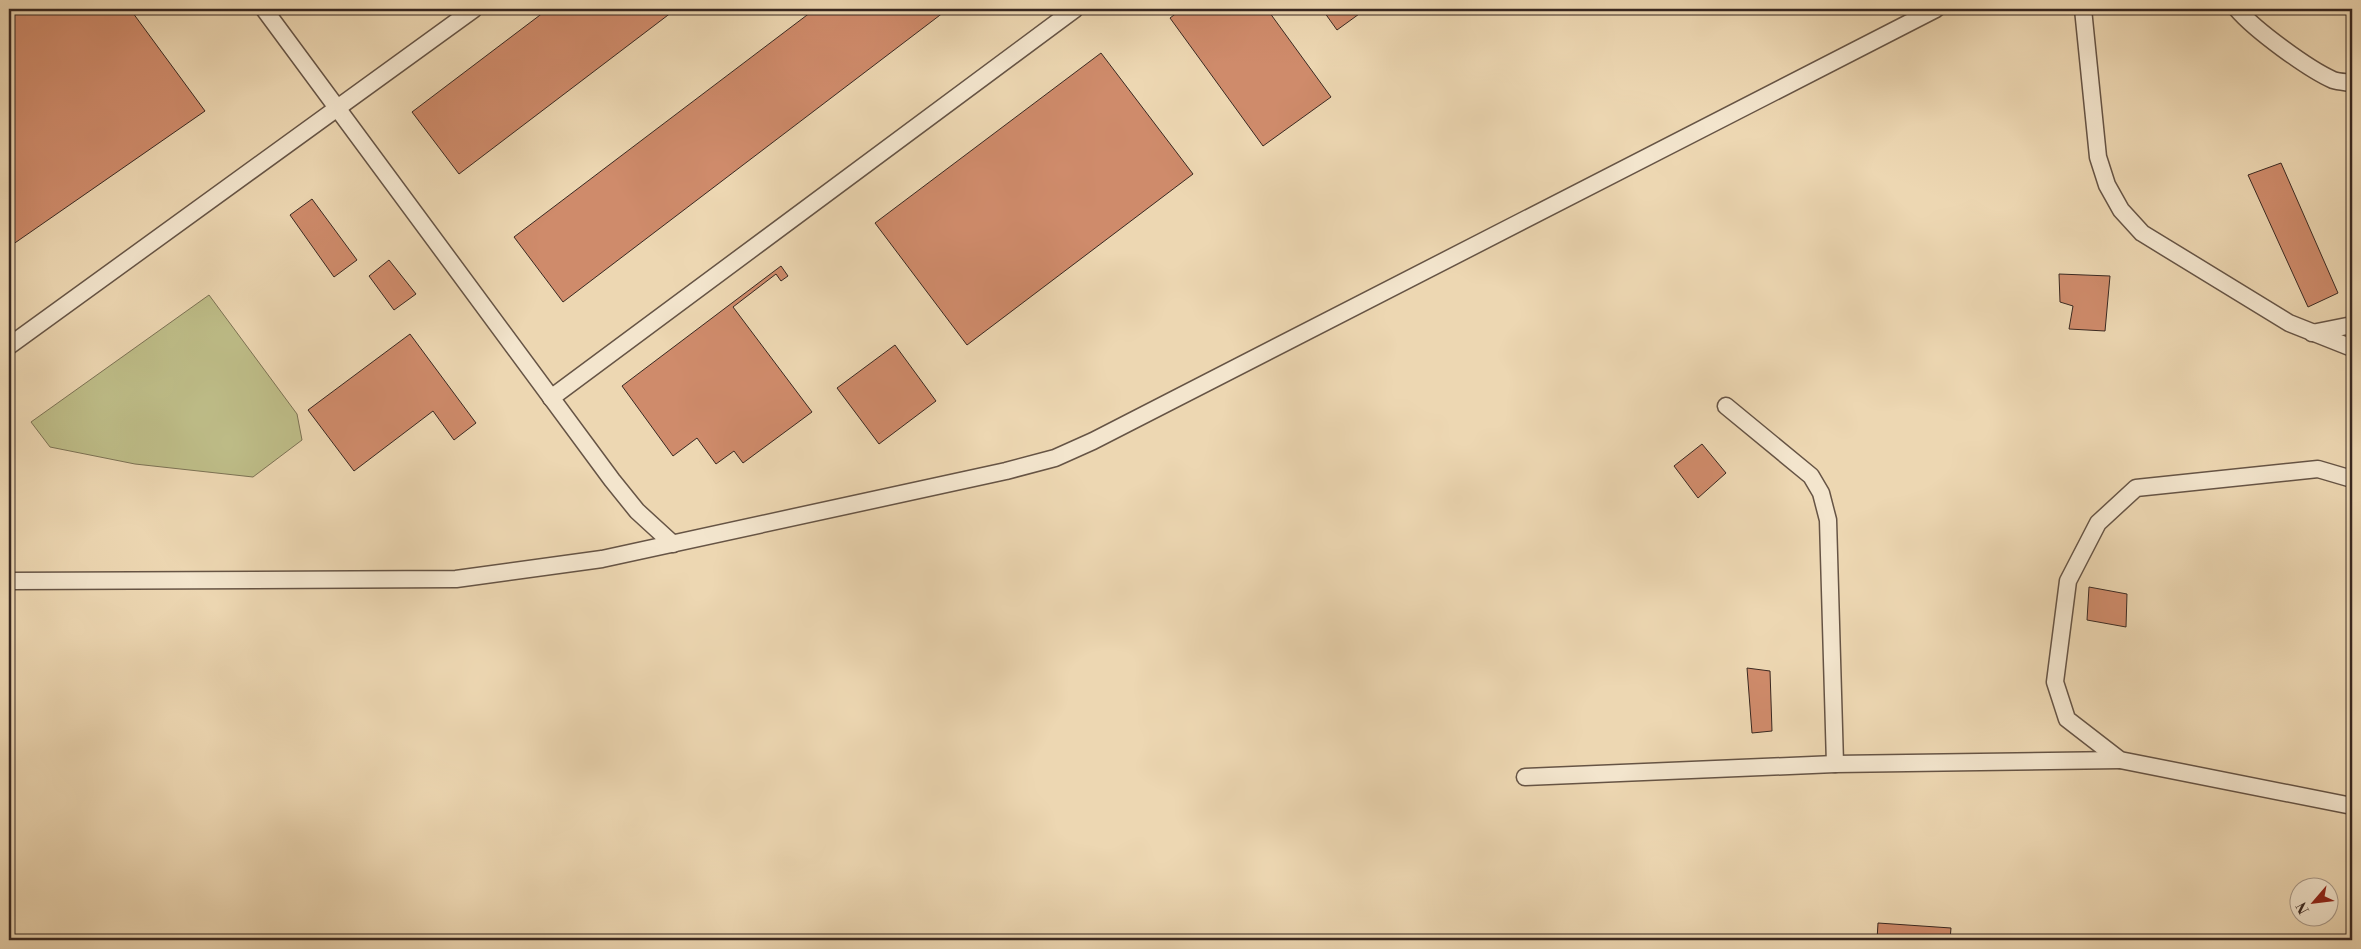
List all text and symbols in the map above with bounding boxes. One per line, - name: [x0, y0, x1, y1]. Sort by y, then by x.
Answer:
- north arrow: [2288, 876, 2338, 926]
- text: N: [2293, 899, 2314, 917]

